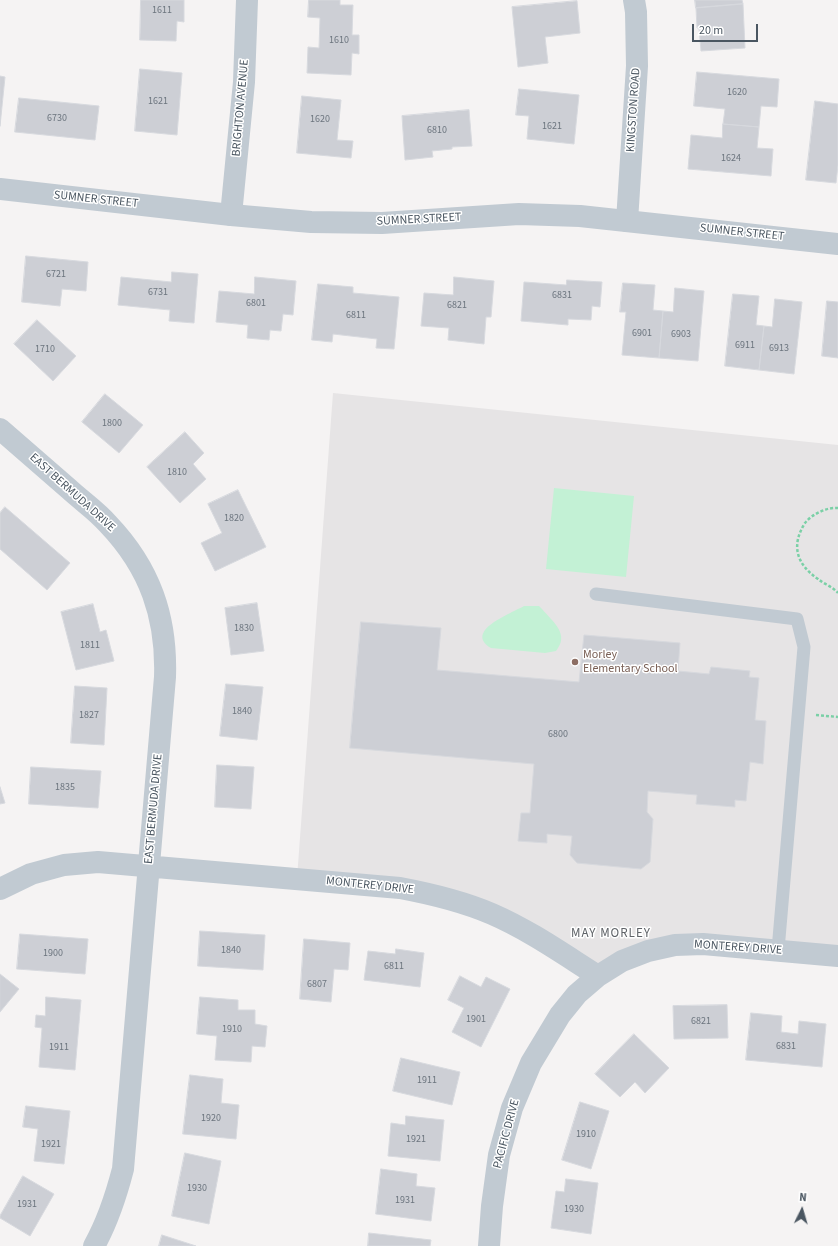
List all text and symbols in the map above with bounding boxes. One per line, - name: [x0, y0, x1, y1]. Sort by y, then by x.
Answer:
- house number: 1611: [152, 5, 172, 17]
- scale bar: [694, 16, 760, 42]
- text: 20 m: [699, 22, 723, 39]
- house number: 1610: [329, 35, 349, 47]
- street label: BRIGHTON AVENUE: [230, 59, 252, 157]
- street label: KINGSTON ROAD: [624, 67, 644, 153]
- house number: 1620: [727, 87, 747, 99]
- house number: 1621: [148, 96, 168, 108]
- house number: 6730: [47, 113, 67, 125]
- house number: 1620: [310, 114, 330, 126]
- house number: 1621: [542, 121, 562, 133]
- house number: 6810: [427, 125, 447, 137]
- house number: 1624: [721, 153, 741, 165]
- street label: SUMNER STREET: [53, 188, 139, 212]
- street label: SUMNER STREET: [376, 211, 462, 229]
- street label: SUMNER STREET: [699, 221, 785, 245]
- house number: 6721: [46, 269, 66, 281]
- house number: 6731: [148, 287, 168, 299]
- house number: 6831: [552, 290, 572, 302]
- house number: 6801: [246, 298, 266, 310]
- house number: 6821: [447, 300, 467, 312]
- house number: 6811: [346, 310, 366, 322]
- house number: 6901: [632, 328, 652, 340]
- house number: 6903: [671, 329, 691, 341]
- house number: 6911: [735, 340, 755, 352]
- house number: 6913: [769, 343, 789, 355]
- house number: 1710: [35, 344, 55, 356]
- house number: 1800: [102, 418, 122, 430]
- street label: EAST BERMUDA DRIVE: [26, 451, 118, 535]
- house number: 1810: [167, 467, 187, 479]
- house number: 1820: [224, 513, 244, 525]
- house number: 1830: [234, 623, 254, 635]
- house number: 1811: [80, 640, 100, 652]
- place label: Morley Elementary School: [583, 648, 678, 676]
- marker: Morley Elementary School: [570, 657, 580, 667]
- house number: 1840: [232, 706, 252, 718]
- house number: 1827: [79, 710, 99, 722]
- house number: 6800: [548, 729, 568, 741]
- street label: EAST BERMUDA DRIVE: [142, 753, 166, 865]
- house number: 1835: [55, 782, 75, 794]
- street label: MONTEREY DRIVE: [325, 874, 415, 898]
- district label: MAY MORLEY: [571, 926, 651, 942]
- street label: MONTEREY DRIVE: [693, 938, 783, 958]
- house number: 1840: [221, 945, 241, 957]
- house number: 1900: [43, 948, 63, 960]
- house number: 6811: [384, 961, 404, 973]
- house number: 6807: [307, 979, 327, 991]
- house number: 1901: [466, 1014, 486, 1026]
- house number: 6821: [691, 1016, 711, 1028]
- house number: 1910: [222, 1024, 242, 1036]
- house number: 6831: [776, 1041, 796, 1053]
- house number: 1911: [49, 1042, 69, 1054]
- house number: 1911: [417, 1075, 437, 1087]
- street label: PACIFIC DRIVE: [491, 1098, 523, 1170]
- house number: 1920: [201, 1113, 221, 1125]
- house number: 1910: [576, 1129, 596, 1141]
- house number: 1921: [406, 1134, 426, 1146]
- house number: 1921: [41, 1139, 61, 1151]
- house number: 1930: [187, 1183, 207, 1195]
- north arrow: [782, 1190, 822, 1230]
- text: N: [799, 1190, 807, 1205]
- house number: 1931: [395, 1195, 415, 1207]
- house number: 1931: [17, 1199, 37, 1211]
- house number: 1930: [564, 1204, 584, 1216]

